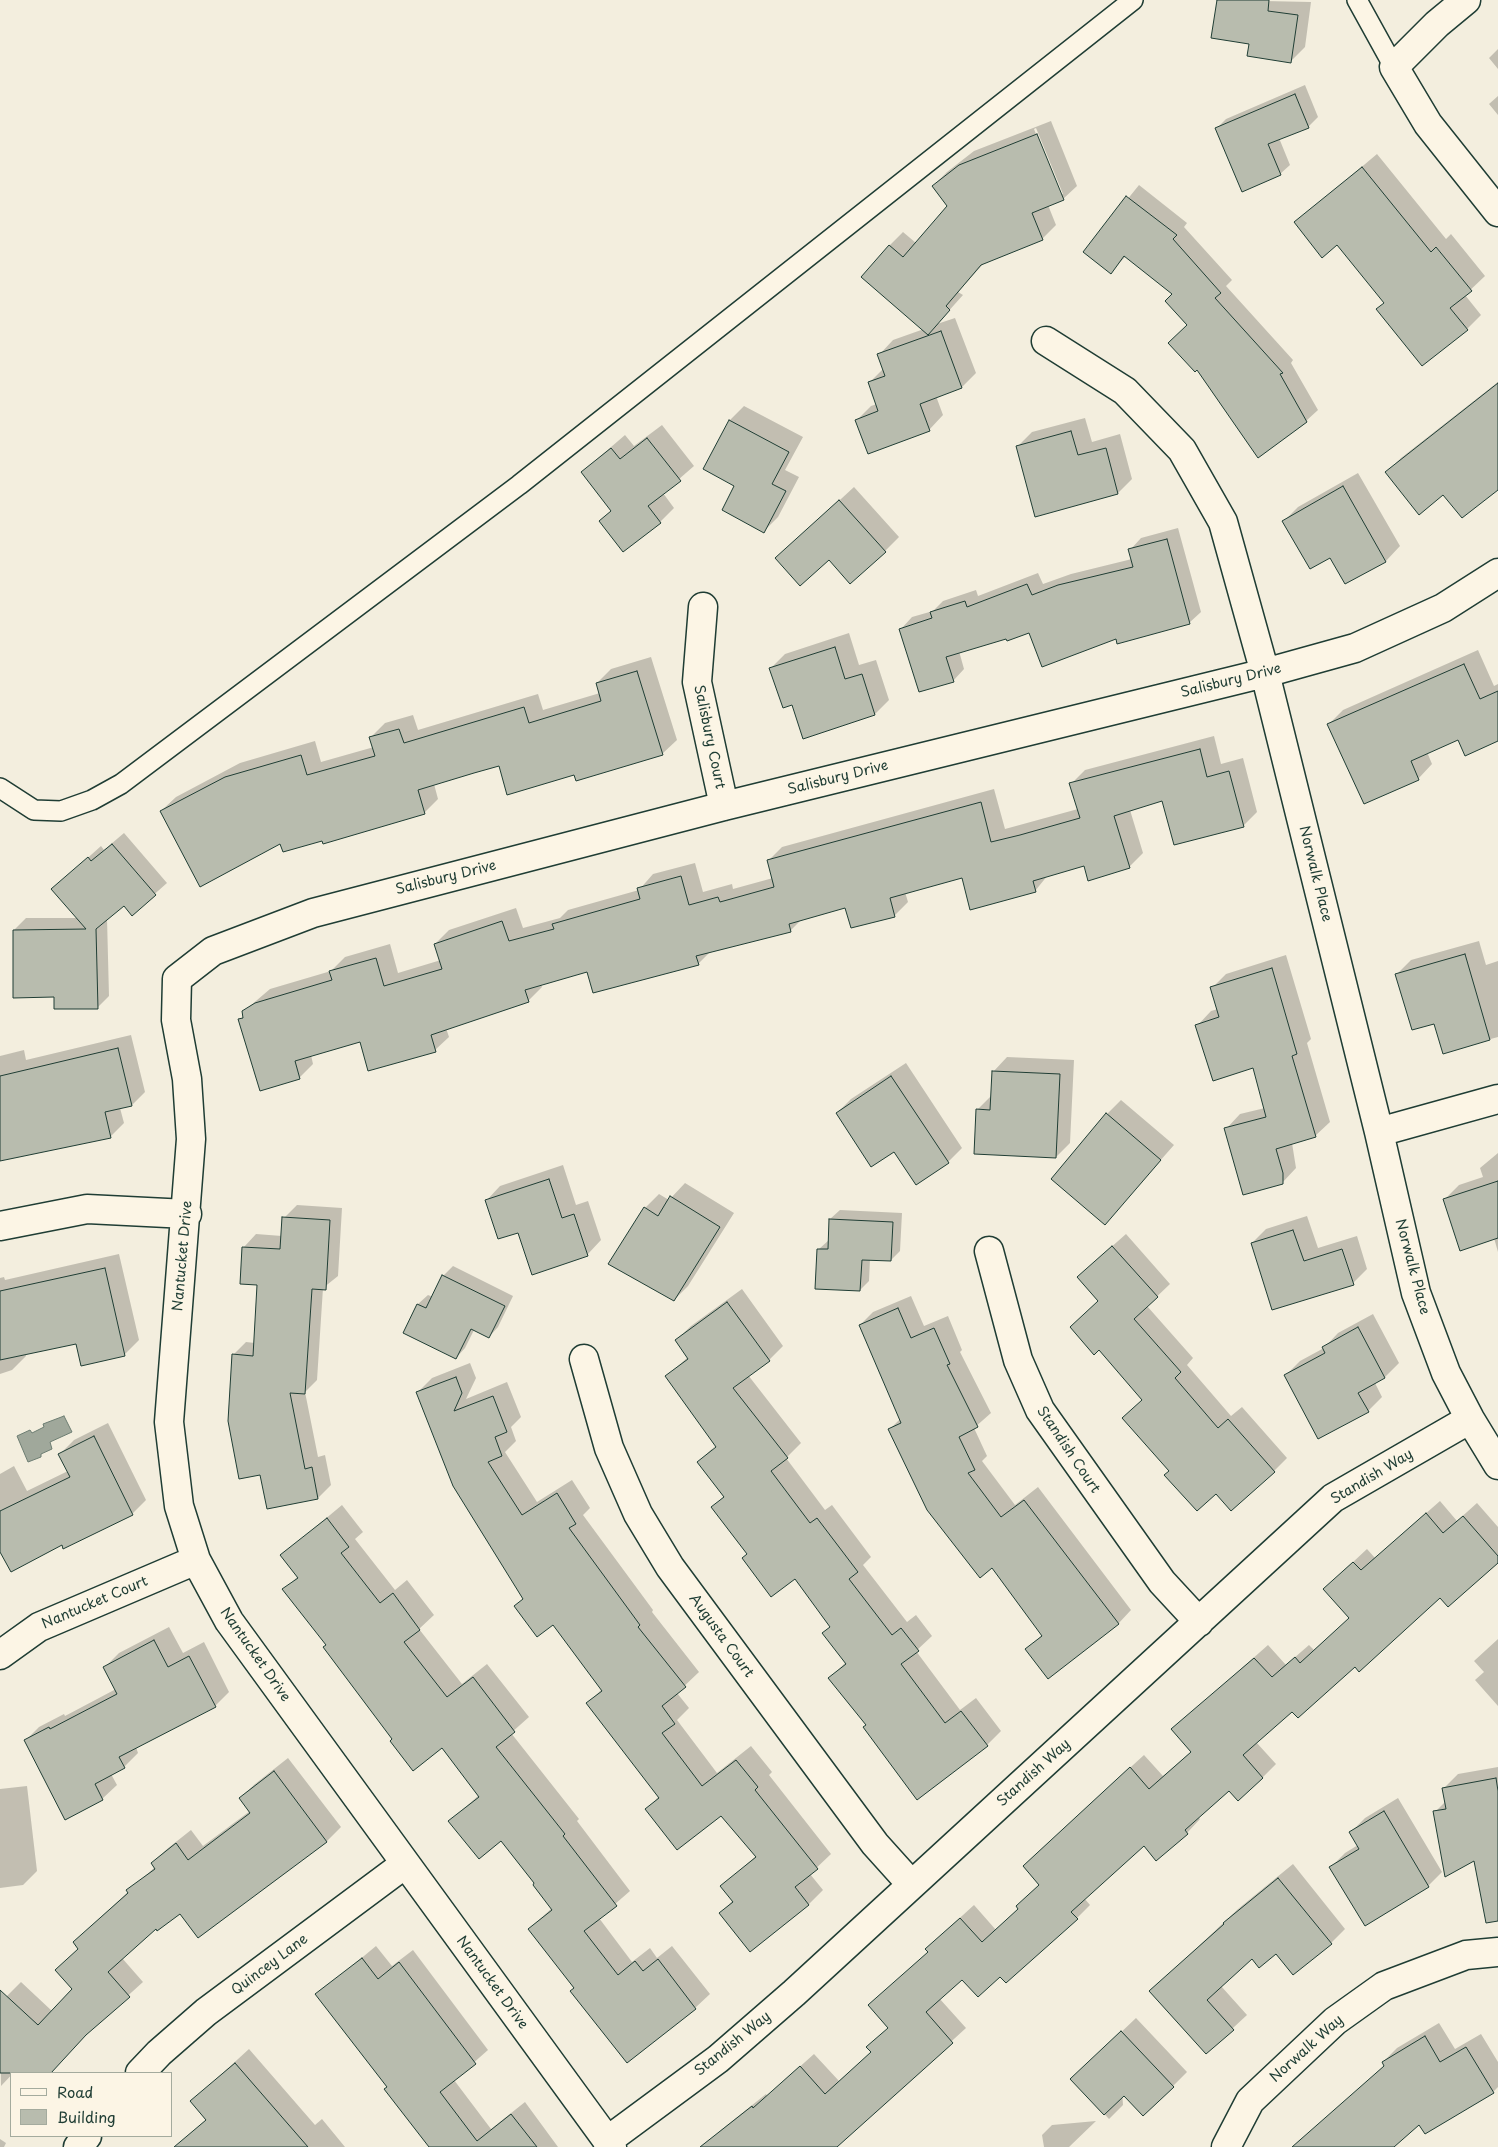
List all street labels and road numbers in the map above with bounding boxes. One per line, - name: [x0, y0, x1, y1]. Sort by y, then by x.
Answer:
- street label: Salisbury Drive: [1179, 660, 1283, 702]
- street label: Salisbury Court: [690, 683, 728, 791]
- street label: Salisbury Drive: [786, 757, 890, 799]
- street label: Norwalk Place: [1295, 824, 1335, 924]
- street label: Salisbury Drive: [394, 857, 498, 899]
- street label: Nantucket Drive: [170, 1200, 196, 1312]
- street label: Norwalk Place: [1391, 1217, 1433, 1317]
- street label: Standish Court: [1033, 1403, 1103, 1497]
- street label: Standish Way: [1328, 1446, 1416, 1508]
- street label: Nantucket Court: [40, 1573, 150, 1633]
- street label: Augusta Court: [685, 1591, 757, 1681]
- street label: Nantucket Drive: [216, 1605, 294, 1705]
- street label: Standish Way: [994, 1736, 1074, 1810]
- street label: Quincey Lane: [228, 1931, 312, 1999]
- street label: Nantucket Drive: [453, 1933, 531, 2033]
- street label: Standish Way: [692, 2008, 774, 2080]
- street label: Norwalk Way: [1267, 2012, 1347, 2086]

